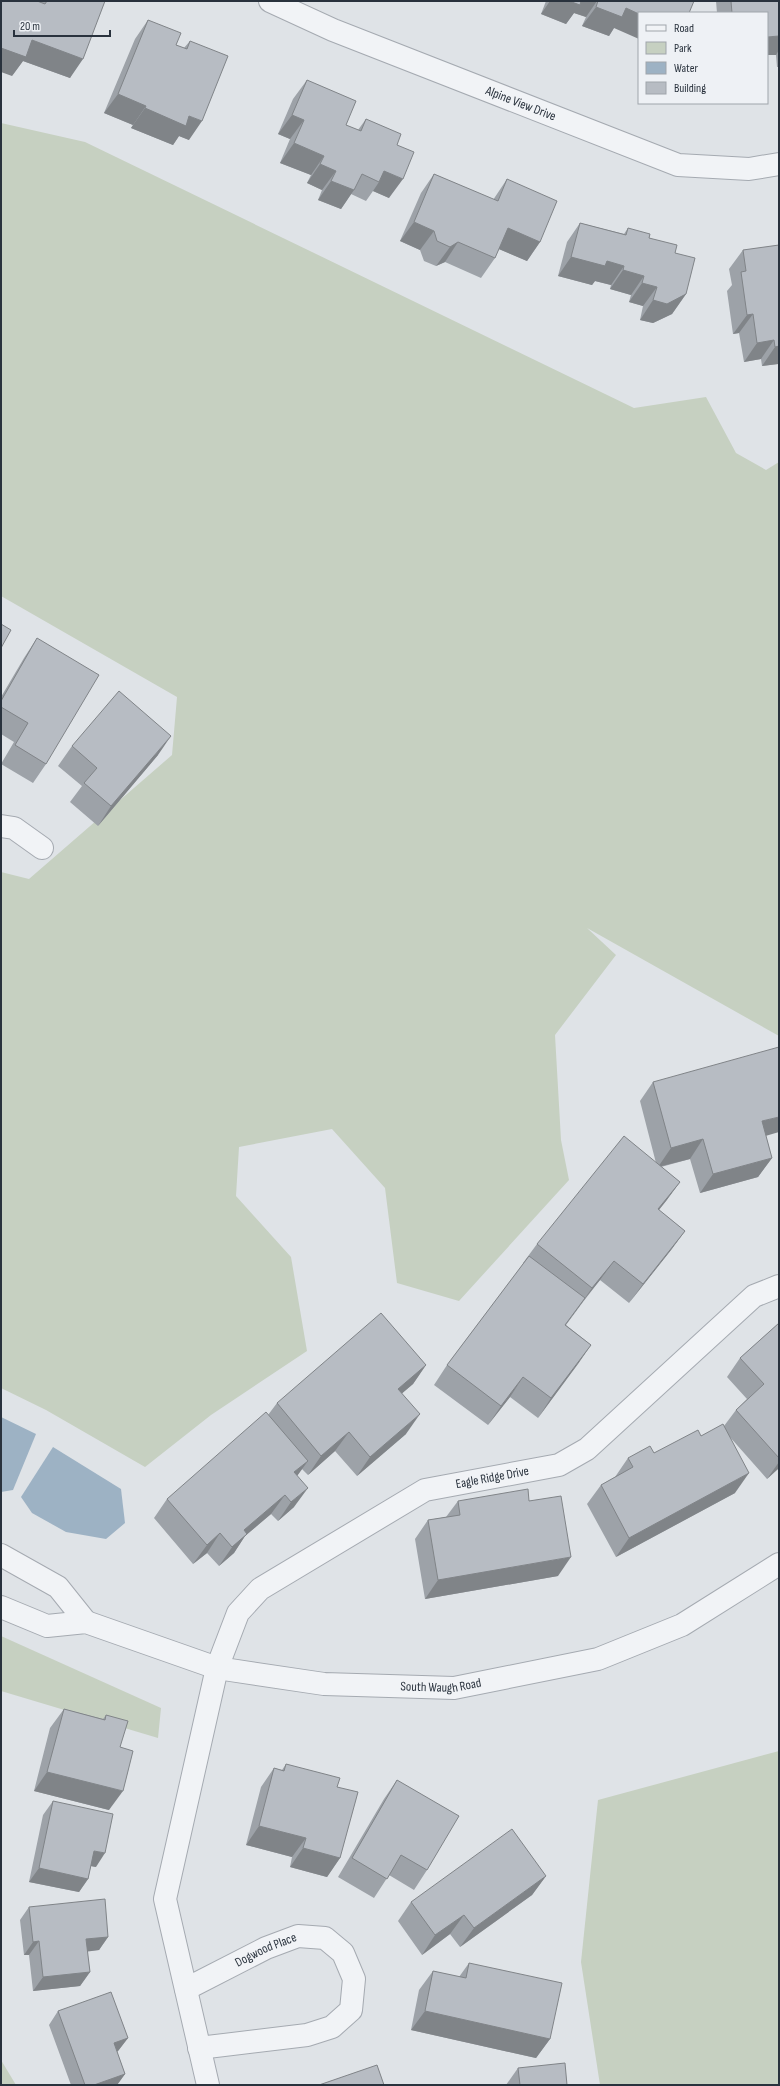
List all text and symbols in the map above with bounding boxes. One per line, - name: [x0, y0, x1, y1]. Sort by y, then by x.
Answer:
- scale bar: [14, 12, 110, 38]
- legend: [638, 12, 768, 104]
- text: 20 m: [20, 19, 40, 34]
- text: Road: [674, 21, 694, 36]
- text: Park: [674, 41, 692, 56]
- text: Water: [674, 61, 698, 76]
- text: Building: [674, 81, 706, 96]
- street label: Alpine View Drive: [482, 82, 558, 124]
- street label: Eagle Ridge Drive: [454, 1463, 530, 1492]
- street label: South Waugh Road: [400, 1675, 483, 1696]
- street label: Dogwood Place: [232, 1929, 299, 1971]

